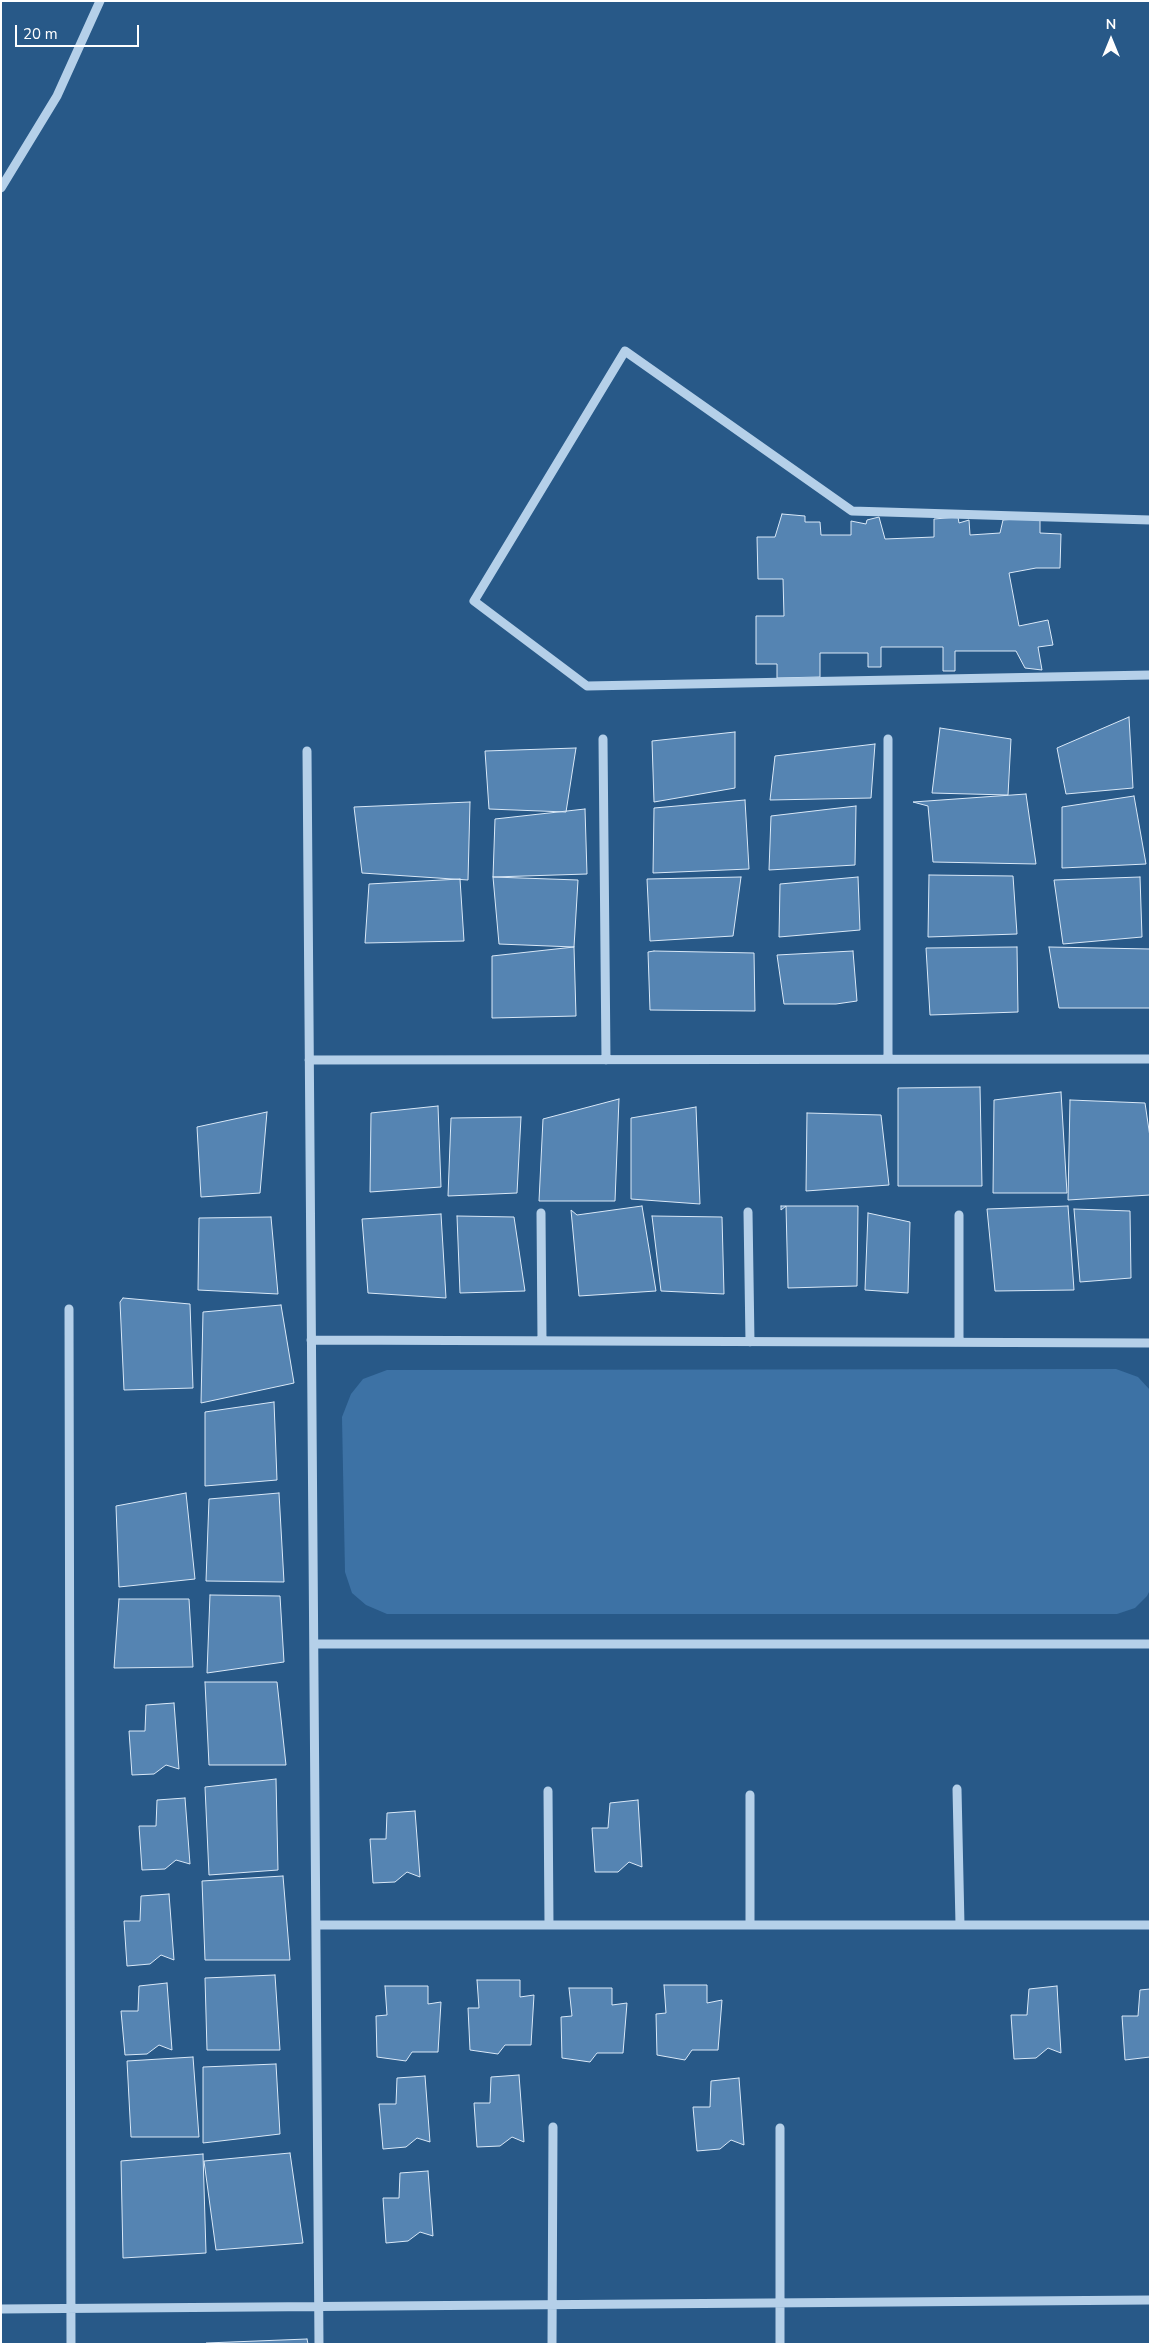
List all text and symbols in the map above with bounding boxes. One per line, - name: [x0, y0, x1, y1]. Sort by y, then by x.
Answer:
- scale bar: [18, 15, 141, 47]
- north arrow: [1086, 15, 1136, 65]
- text: N: [1106, 15, 1116, 34]
- text: 20 m: [23, 24, 58, 44]

